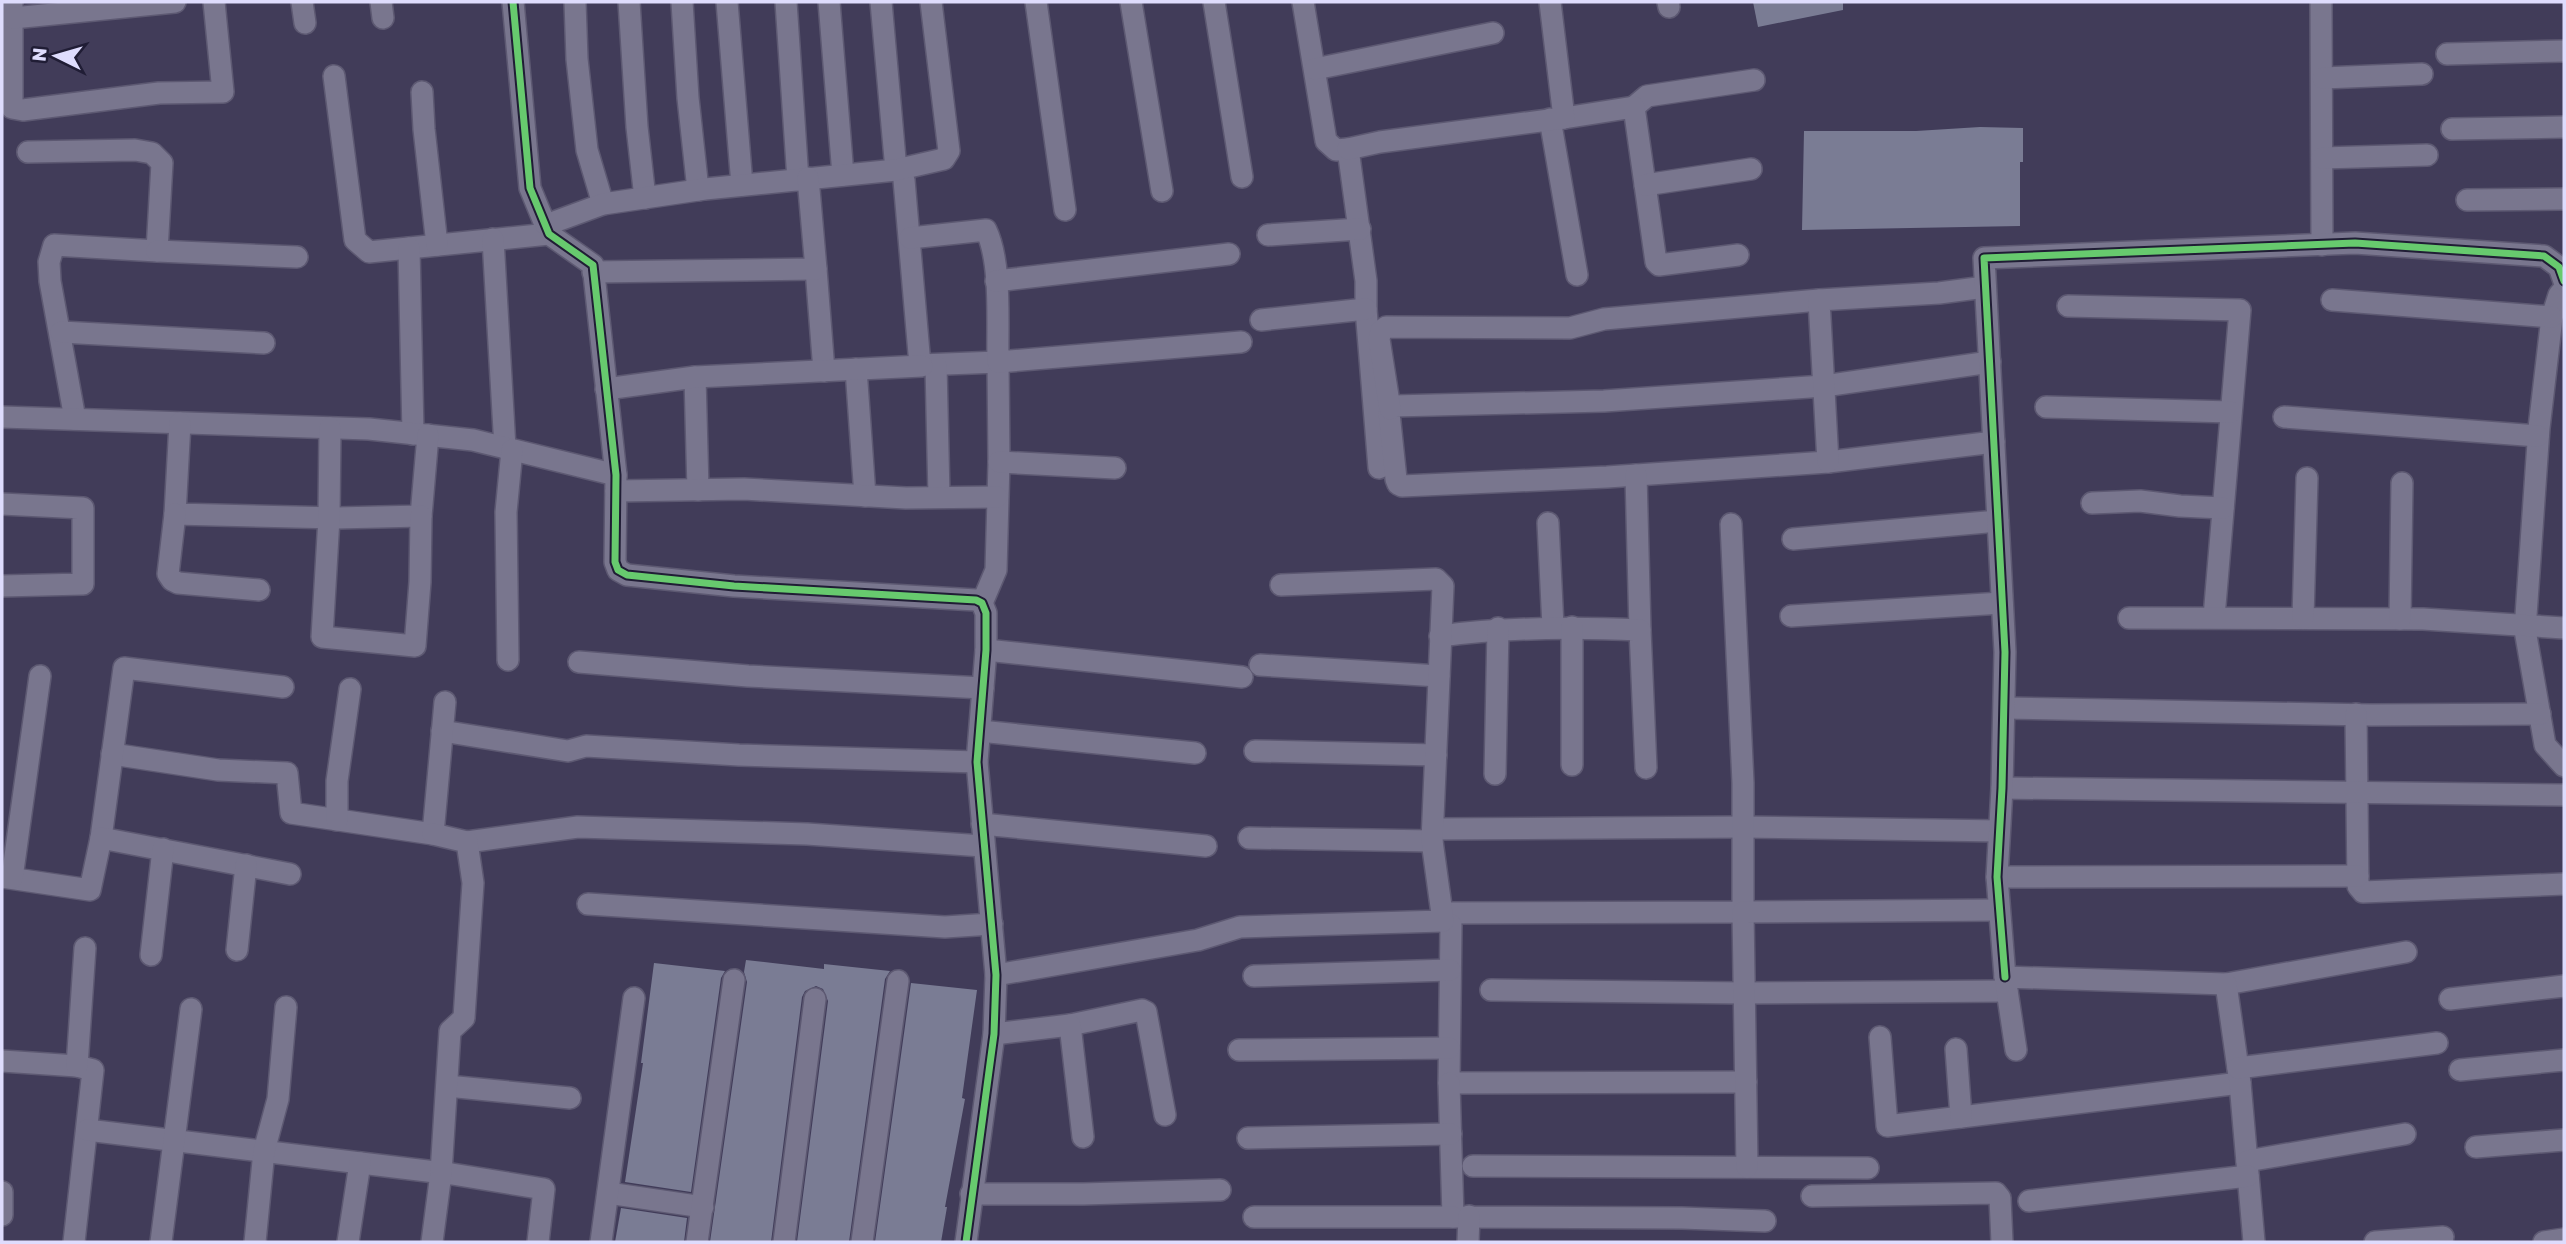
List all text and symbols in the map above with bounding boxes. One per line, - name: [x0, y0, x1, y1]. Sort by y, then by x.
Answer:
- north arrow: [21, 21, 91, 91]
- text: N: [28, 47, 52, 62]

